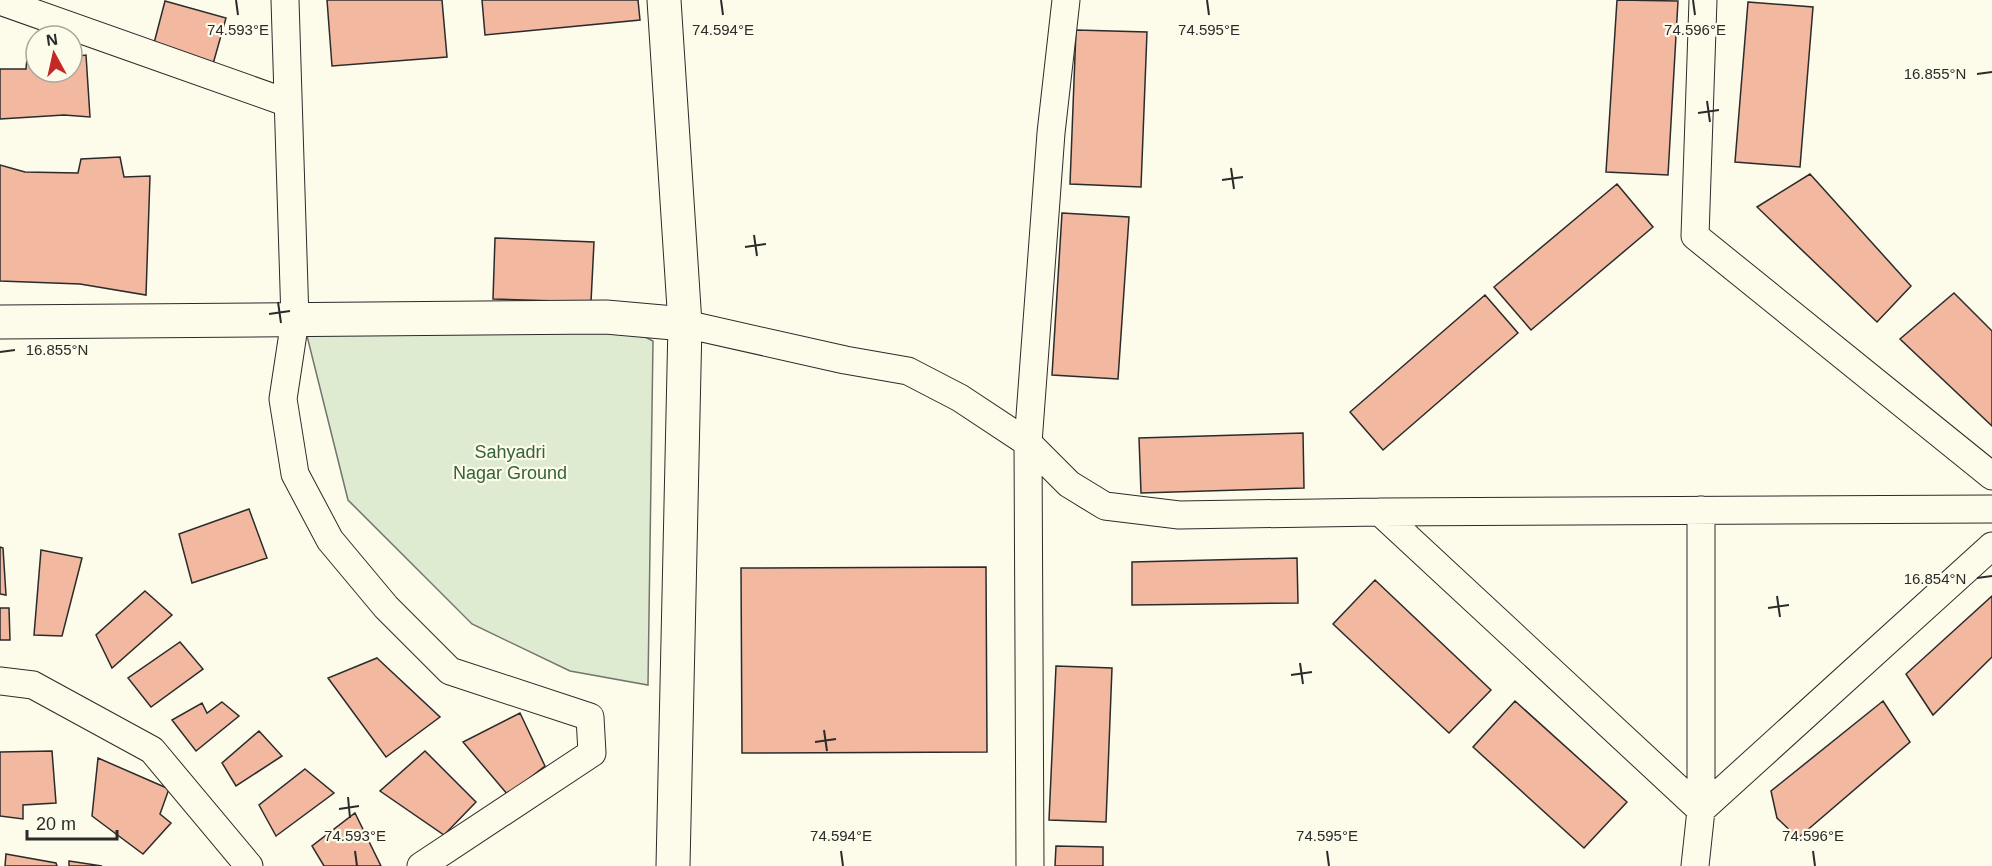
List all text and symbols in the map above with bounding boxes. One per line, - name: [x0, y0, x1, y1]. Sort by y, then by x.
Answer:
- text: 74.593°E: [207, 21, 269, 38]
- text: 74.594°E: [692, 21, 754, 38]
- text: 74.595°E: [1178, 21, 1240, 38]
- text: 74.596°E: [1664, 21, 1726, 38]
- north arrow: [24, 24, 84, 84]
- text: N: [45, 30, 59, 49]
- text: 16.855°N: [1904, 65, 1966, 82]
- text: 16.855°N: [26, 341, 88, 358]
- park label: Sahyadri Nagar Ground: [453, 442, 567, 483]
- text: 16.854°N: [1904, 570, 1966, 587]
- scale bar: [27, 803, 117, 841]
- text: 20 m: [36, 814, 76, 834]
- text: 74.593°E: [324, 827, 386, 844]
- text: 74.594°E: [810, 827, 872, 844]
- text: 74.595°E: [1296, 827, 1358, 844]
- text: 74.596°E: [1782, 827, 1844, 844]

